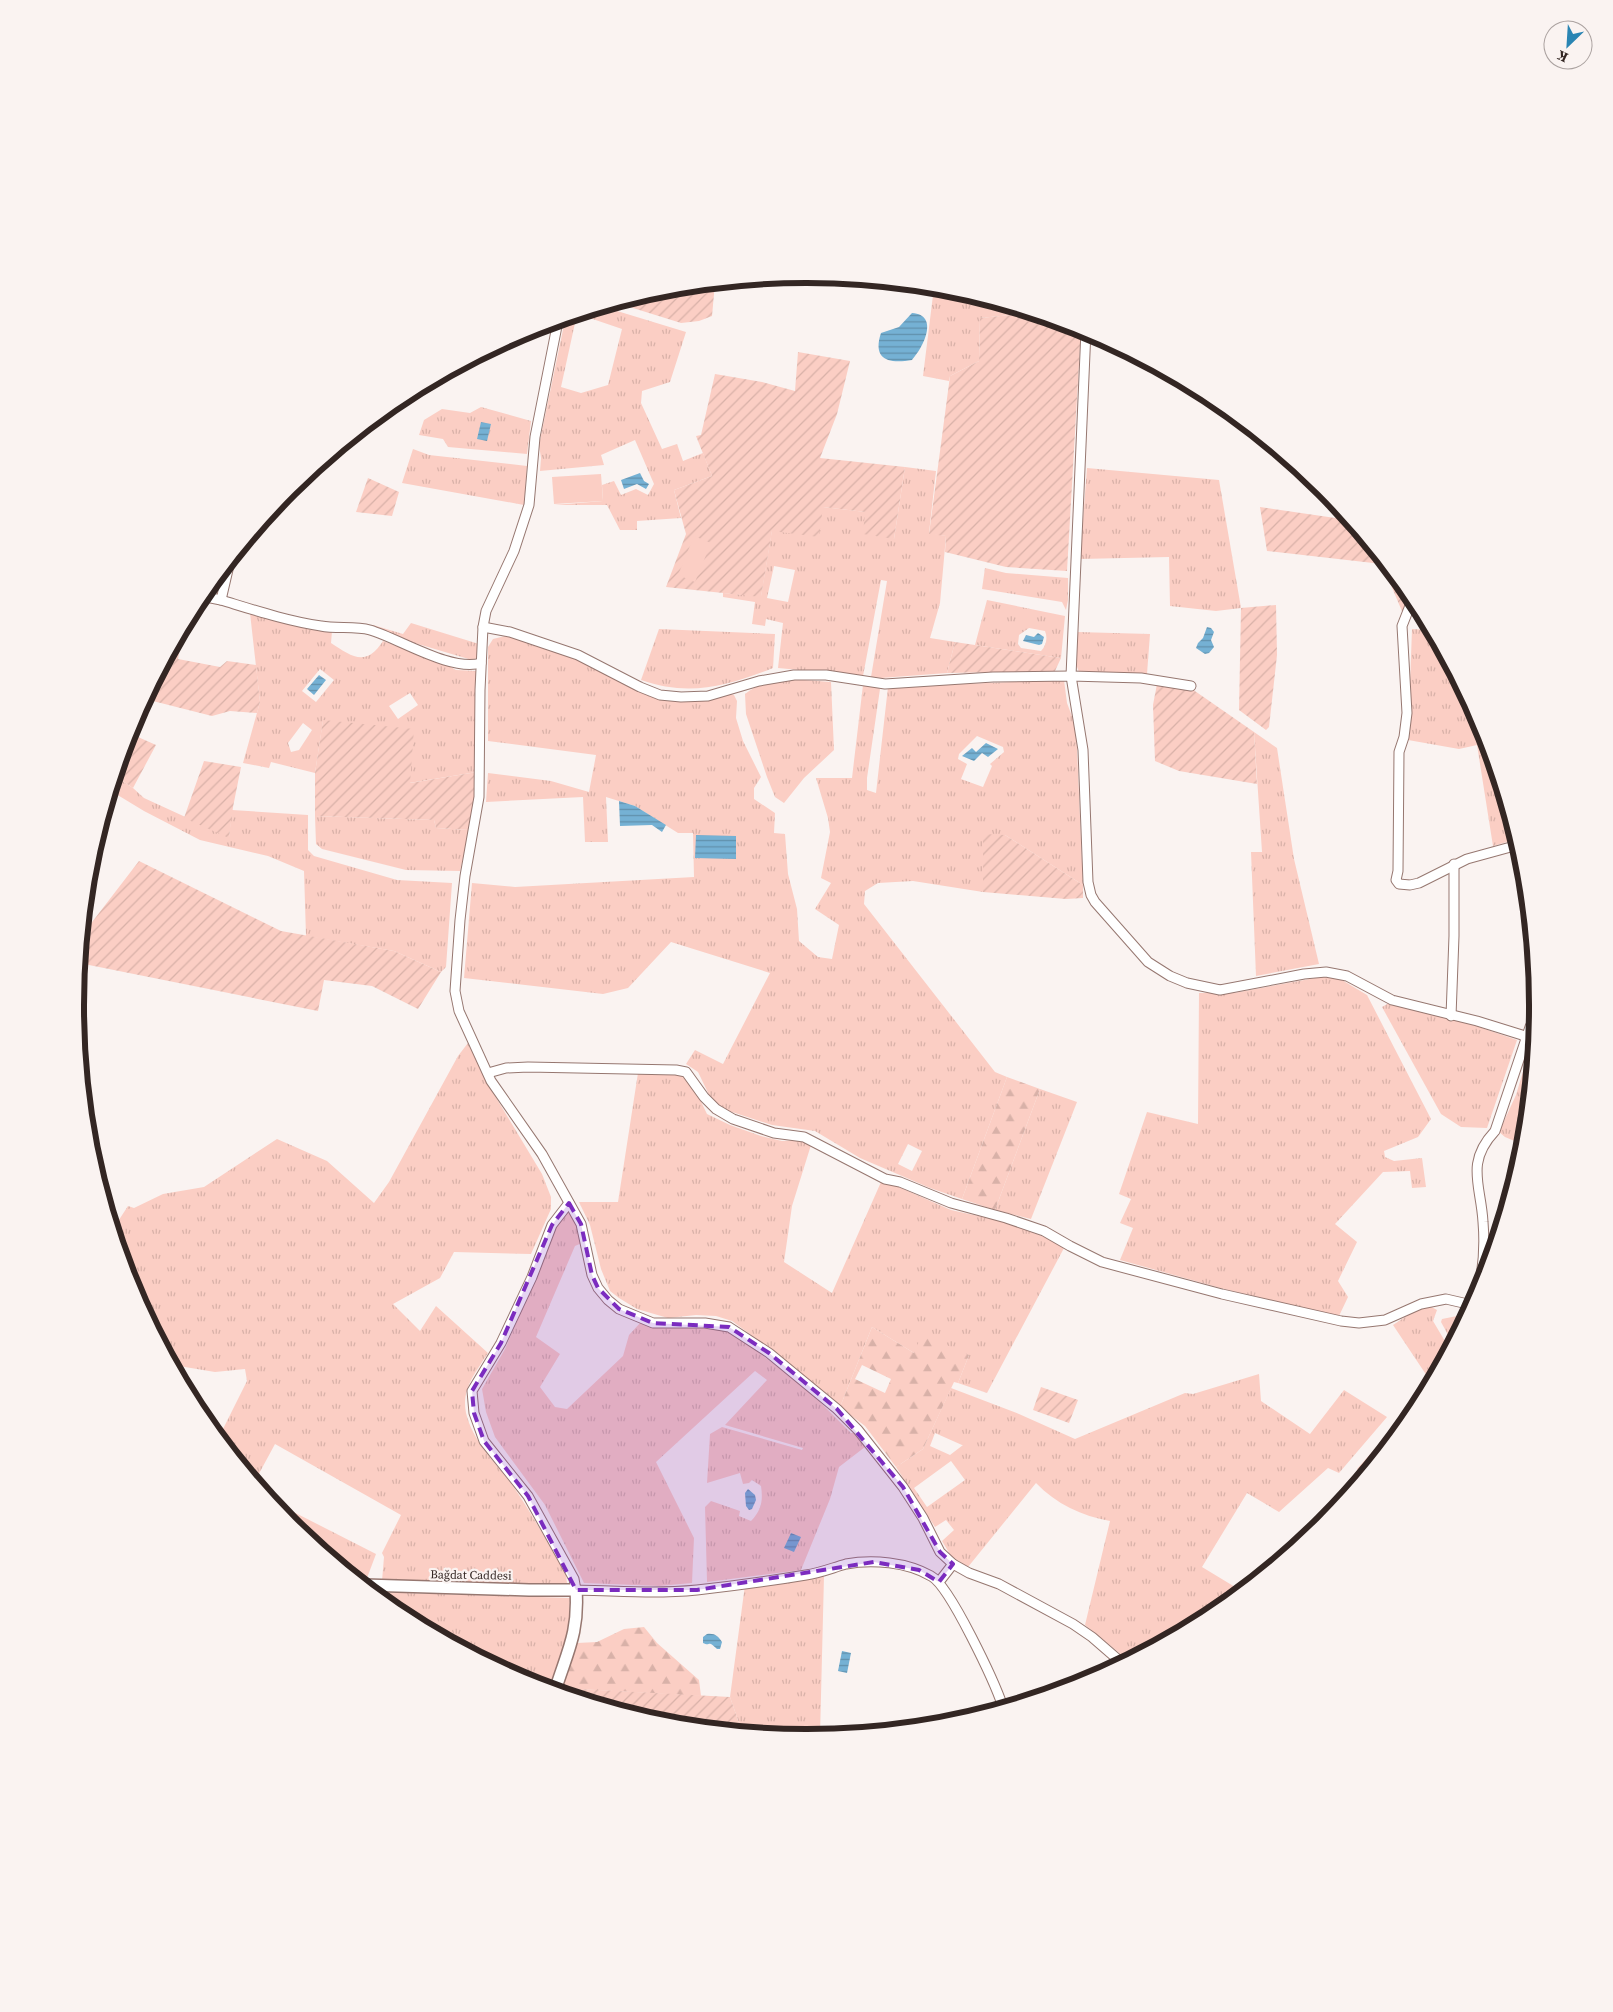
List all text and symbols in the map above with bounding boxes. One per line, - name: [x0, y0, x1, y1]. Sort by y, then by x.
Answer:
- north arrow: [1543, 20, 1593, 70]
- text: K: [1554, 46, 1571, 68]
- street label: Bağdat Caddesi: [430, 1566, 512, 1584]

